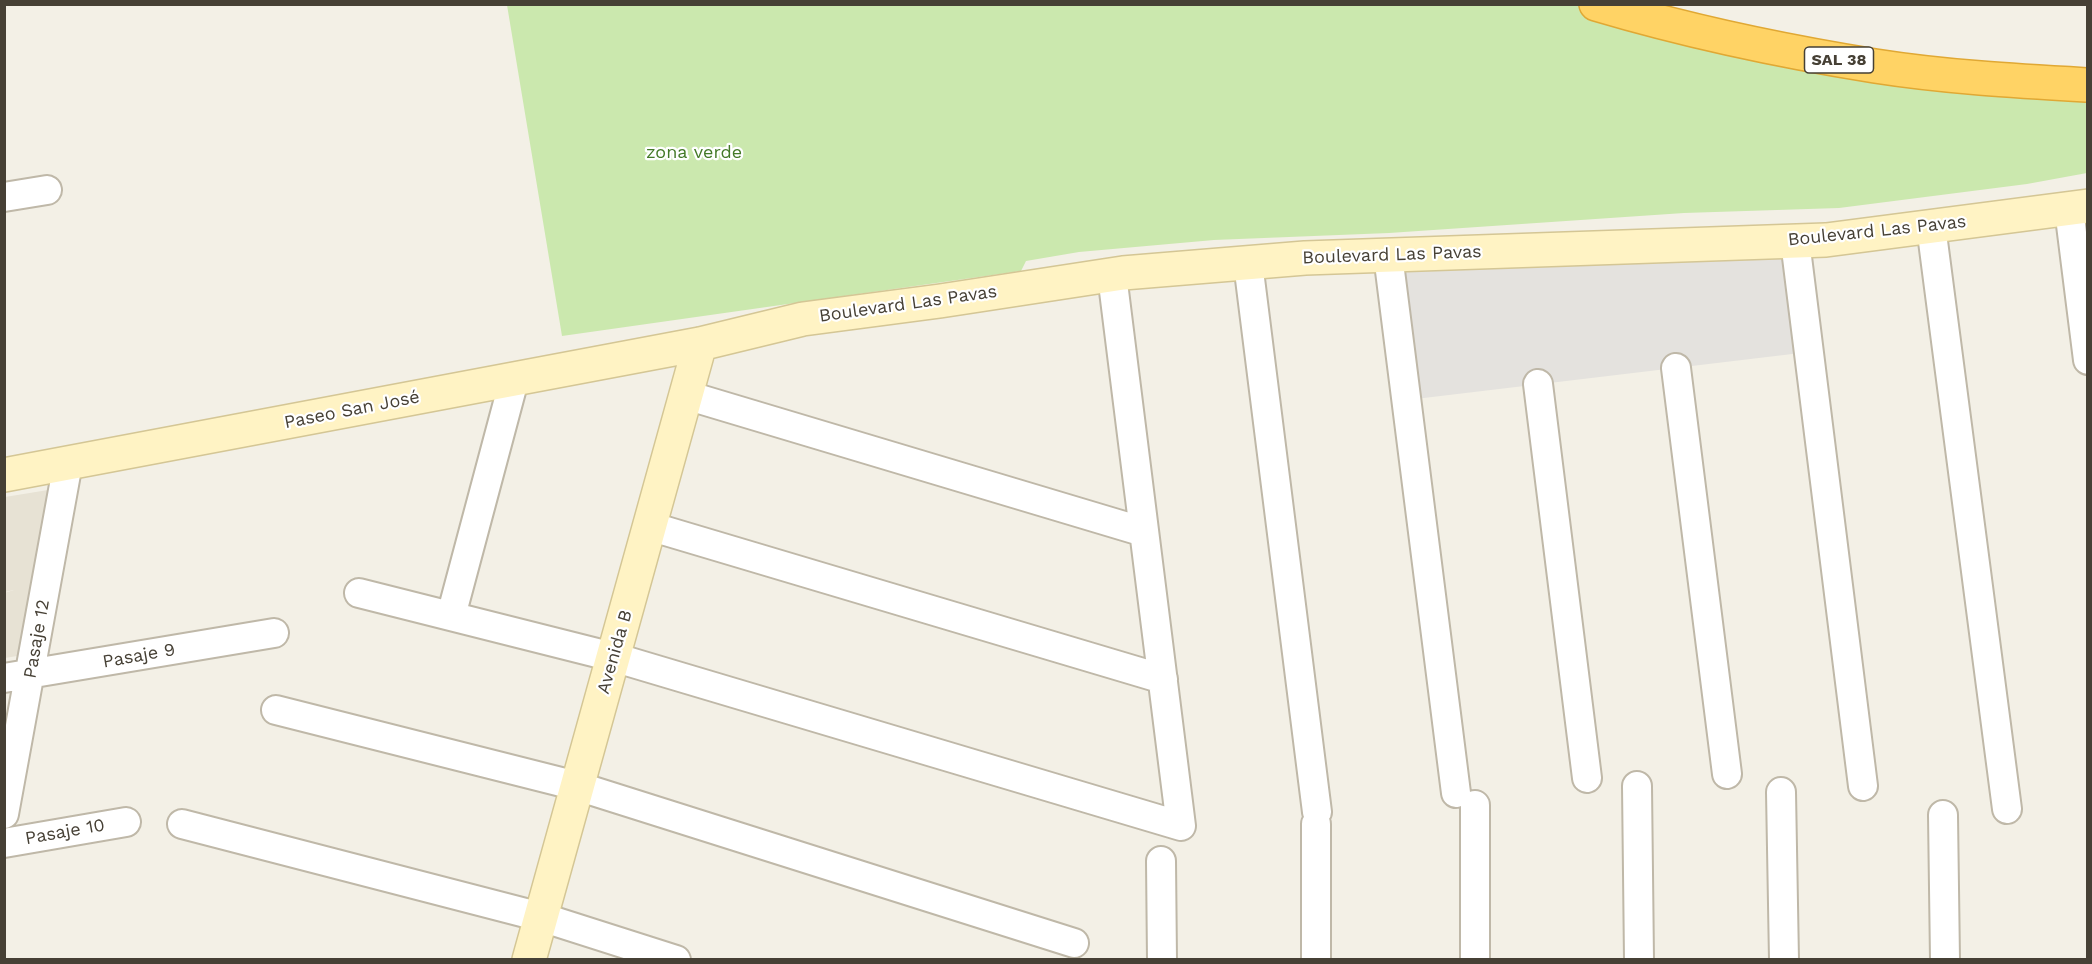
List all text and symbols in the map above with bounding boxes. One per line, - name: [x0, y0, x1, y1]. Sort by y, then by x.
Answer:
- road number: SAL 38: [1804, 47, 1874, 73]
- park label: zona verde: [646, 142, 742, 164]
- street label: Boulevard Las Pavas: [1787, 211, 1967, 251]
- street label: Boulevard Las Pavas: [1302, 241, 1482, 269]
- street label: Boulevard Las Pavas: [818, 281, 998, 327]
- street label: Paseo San José: [282, 386, 422, 434]
- street label: Pasaje 12: [19, 598, 55, 680]
- street label: Avenida B: [593, 608, 637, 696]
- street label: Pasaje 9: [101, 639, 177, 673]
- street label: Pasaje 10: [24, 814, 106, 850]

